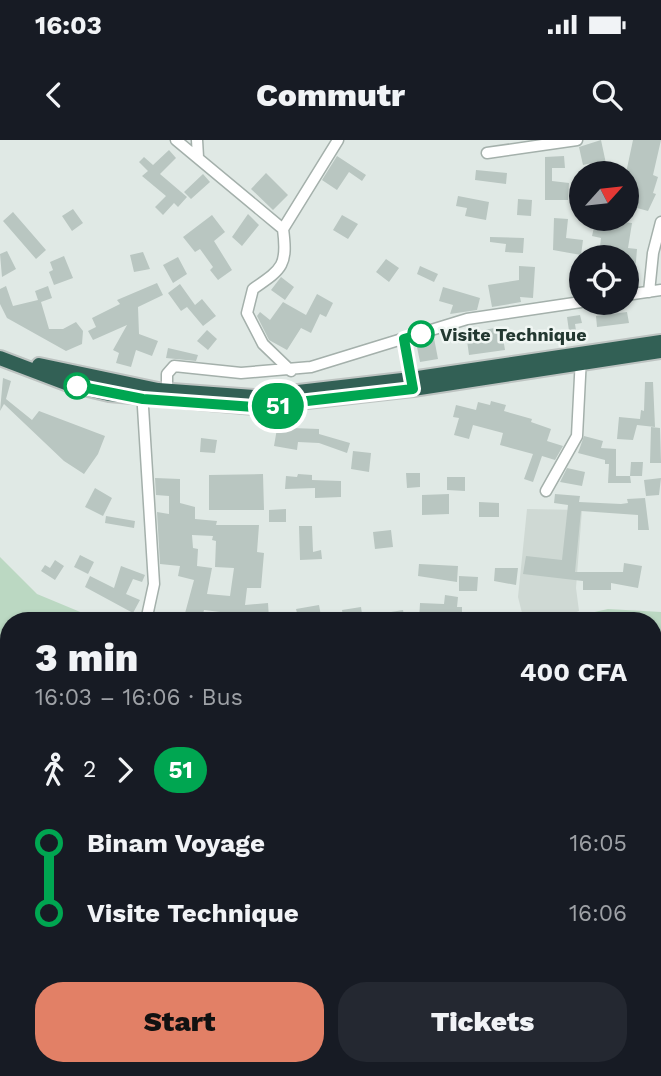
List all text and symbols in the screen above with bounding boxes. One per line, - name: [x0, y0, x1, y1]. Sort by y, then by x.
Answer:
- text: 16:03: [35, 10, 102, 40]
- icon: back: [35, 76, 73, 114]
- text: Commutr: [256, 76, 405, 114]
- icon: search: [588, 76, 626, 114]
- north arrow: [569, 161, 639, 231]
- map controls: [569, 161, 639, 315]
- button: locate: [569, 245, 639, 315]
- marker: Visite Technique: [408, 321, 434, 347]
- place label: Visite Technique: [440, 324, 587, 345]
- unlabelled marker: [64, 373, 90, 399]
- line badge: 51: [246, 383, 310, 429]
- text: 51: [266, 392, 290, 420]
- text: 3 min: [35, 636, 138, 680]
- text: 400 CFA: [520, 657, 627, 687]
- text: 16:03 – 16:06 · Bus: [35, 684, 243, 711]
- icon: walk: [35, 751, 73, 789]
- icon: forward: [106, 751, 144, 789]
- text: 2: [83, 756, 96, 783]
- text: 51: [168, 756, 193, 784]
- text: Binam Voyage: [87, 828, 265, 858]
- text: 16:05: [570, 830, 627, 857]
- text: Visite Technique: [87, 898, 299, 928]
- text: 16:06: [569, 900, 627, 927]
- button: Start: [35, 982, 324, 1062]
- button: Tickets: [338, 982, 627, 1062]

